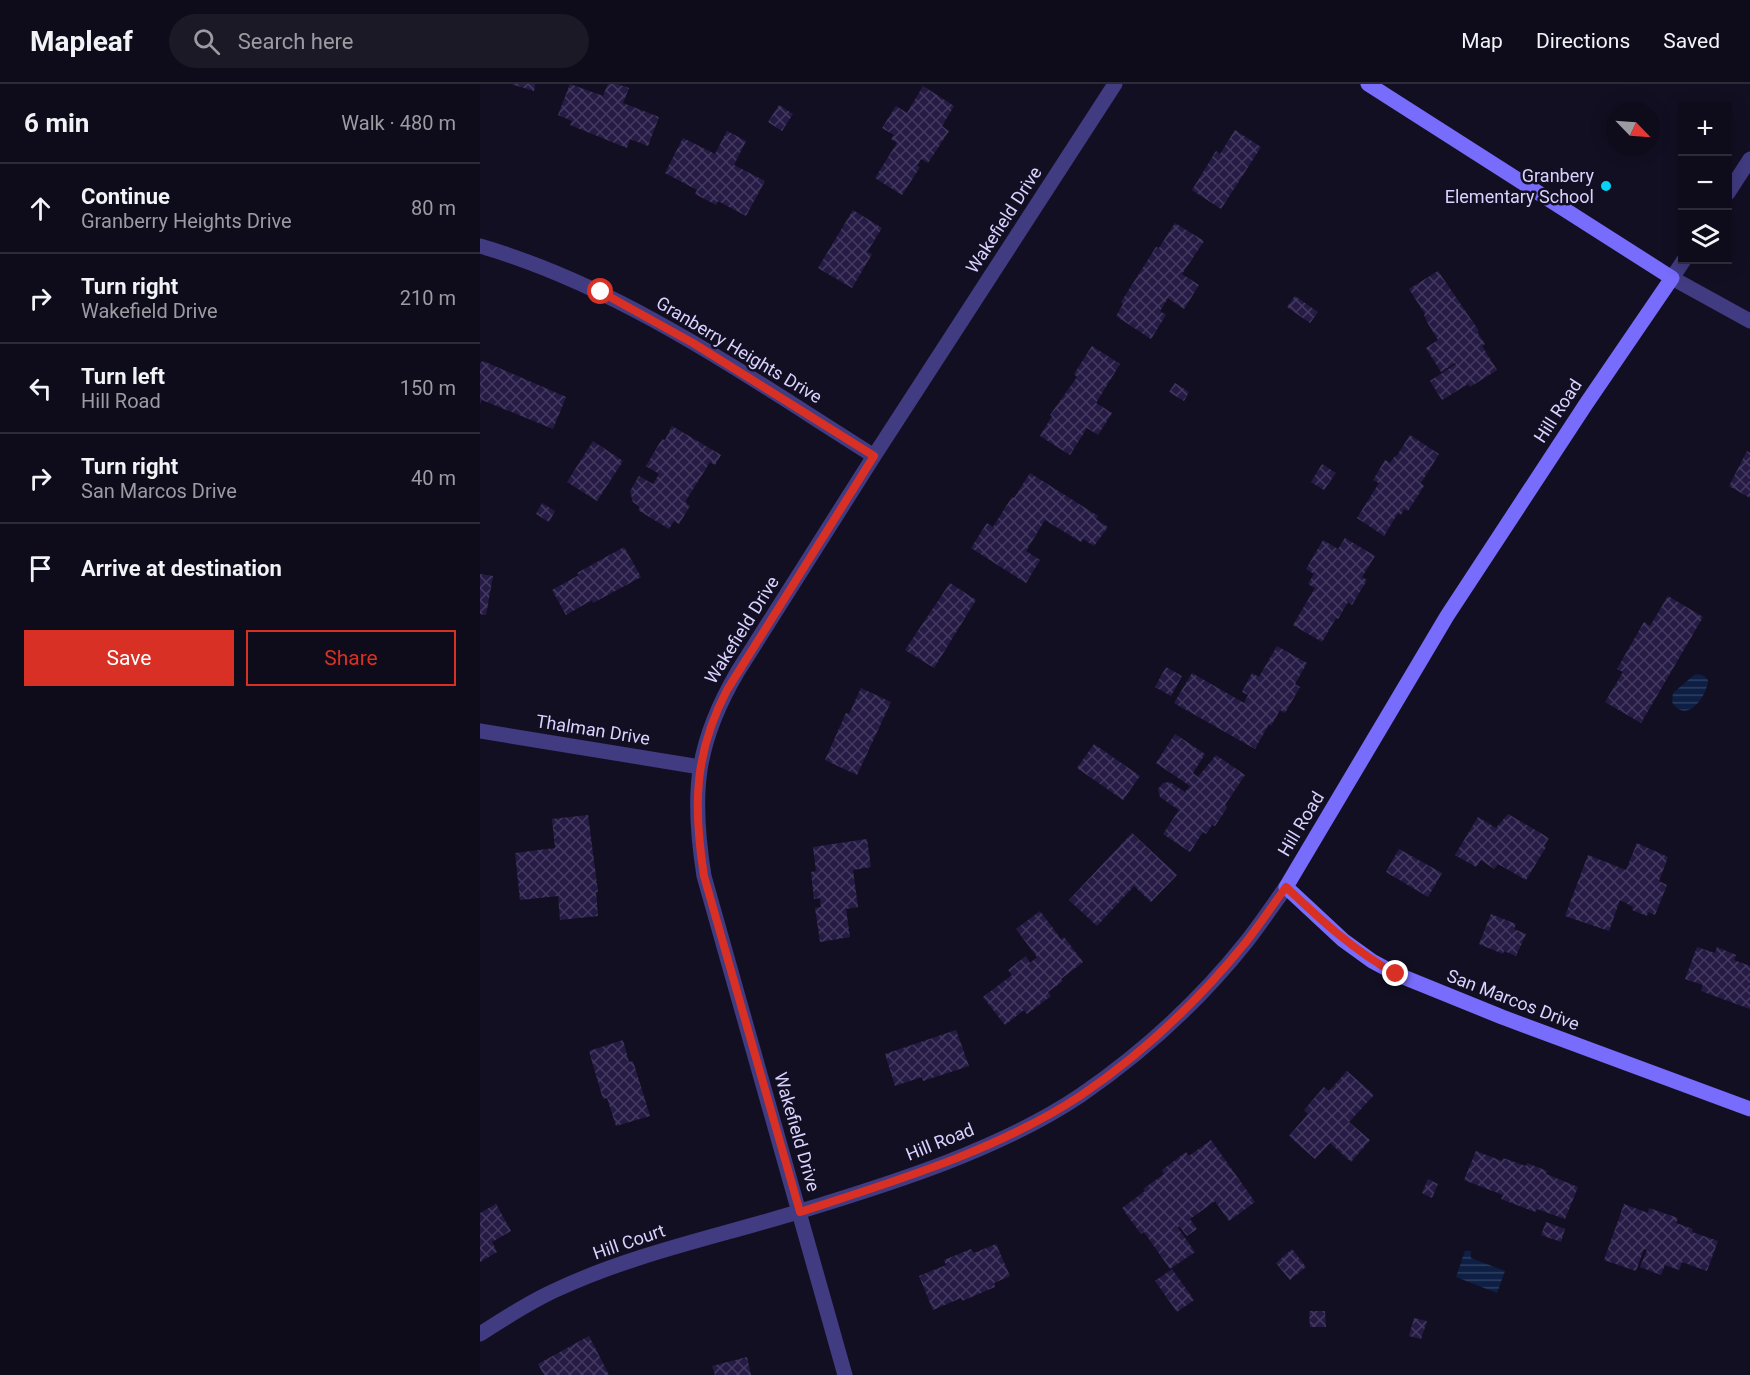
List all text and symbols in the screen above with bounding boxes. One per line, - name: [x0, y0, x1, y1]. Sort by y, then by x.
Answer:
- search box: [169, 14, 589, 68]
- text: Mapleaf: [30, 25, 133, 58]
- icon: search: [190, 25, 223, 58]
- text: Search here: [238, 29, 354, 54]
- text: Map: [1461, 29, 1503, 53]
- text: Directions: [1536, 29, 1630, 53]
- text: Saved: [1663, 29, 1720, 53]
- north arrow: [1606, 102, 1660, 156]
- map controls: [1678, 102, 1732, 264]
- button: +: [1678, 102, 1732, 156]
- text: 6 min: [24, 108, 89, 138]
- text: Walk · 480 m: [341, 111, 456, 135]
- button: −: [1678, 156, 1732, 210]
- street label: Wakefield Drive: [961, 162, 1046, 277]
- place label: Granbery Elementary School: [1445, 165, 1594, 207]
- marker: Granbery Elementary School: [1599, 179, 1613, 193]
- text: Continue: [81, 184, 170, 209]
- icon: ahead: [24, 192, 57, 225]
- text: 80 m: [411, 196, 456, 220]
- text: Granberry Heights Drive: [81, 209, 292, 233]
- button: layers: [1678, 210, 1732, 264]
- text: Turn right: [81, 274, 178, 299]
- route start: [587, 278, 613, 304]
- icon: right: [24, 282, 57, 315]
- text: 210 m: [400, 286, 456, 310]
- street label: Granberry Heights Drive: [653, 292, 826, 407]
- text: Wakefield Drive: [81, 299, 218, 323]
- text: Turn left: [81, 364, 165, 389]
- icon: left: [24, 372, 57, 405]
- street label: Hill Road: [1529, 375, 1586, 447]
- text: 150 m: [400, 376, 456, 400]
- text: Hill Road: [81, 389, 161, 413]
- text: Turn right: [81, 454, 178, 479]
- icon: right: [24, 462, 57, 495]
- text: 40 m: [411, 466, 456, 490]
- text: San Marcos Drive: [81, 479, 237, 503]
- icon: arrive: [24, 552, 57, 585]
- text: Arrive at destination: [81, 556, 282, 581]
- street label: Wakefield Drive: [700, 572, 783, 687]
- button: Save: [24, 630, 234, 686]
- button: Share: [246, 630, 456, 686]
- street label: Thalman Drive: [535, 710, 652, 749]
- street label: Hill Road: [1273, 788, 1328, 860]
- route end: [1382, 960, 1408, 986]
- street label: San Marcos Drive: [1444, 965, 1582, 1034]
- street label: Wakefield Drive: [770, 1070, 825, 1194]
- street label: Hill Road: [903, 1118, 977, 1165]
- street label: Hill Court: [590, 1219, 668, 1264]

